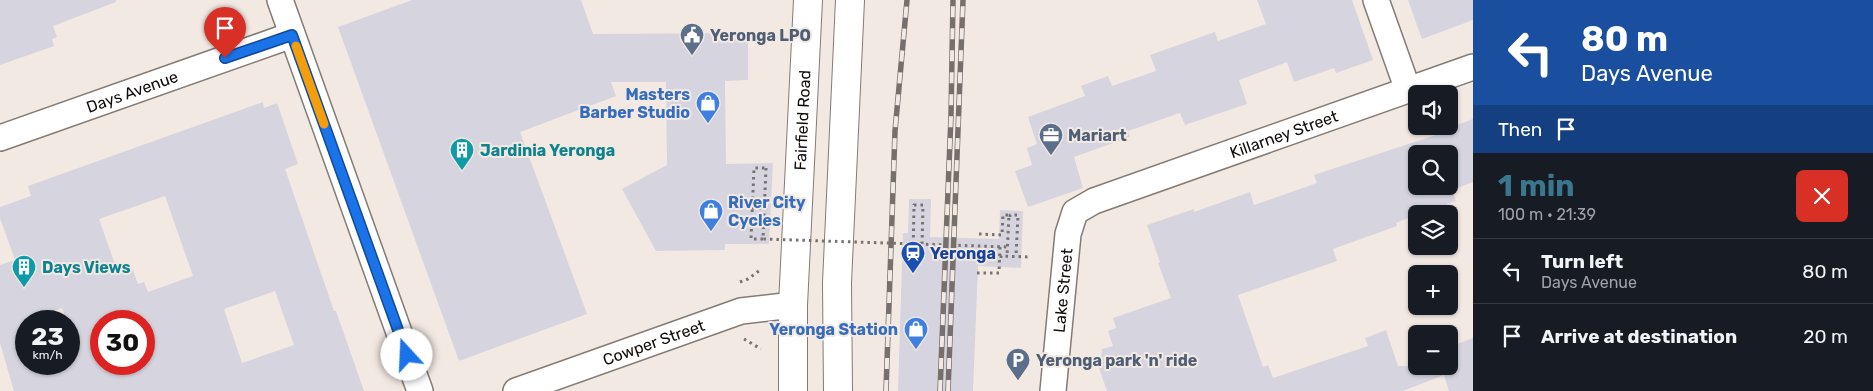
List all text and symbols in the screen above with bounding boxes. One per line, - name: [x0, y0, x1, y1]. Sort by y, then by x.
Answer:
- pin: [204, 7, 246, 58]
- icon: arrive: [211, 14, 239, 42]
- text: 80 m: [1581, 18, 1668, 60]
- icon: left: [1498, 20, 1563, 85]
- public building icon: Yeronga LPO: [679, 22, 705, 56]
- place label: Yeronga LPO: [710, 26, 811, 45]
- text: Days Avenue: [1581, 60, 1713, 87]
- street label: Days Avenue: [84, 66, 181, 116]
- street label: Fairfield Road: [790, 69, 814, 171]
- place label: Masters Barber Studio: [579, 85, 690, 122]
- map controls: [1408, 85, 1458, 375]
- button: sound: [1408, 85, 1458, 135]
- shop icon: Masters Barber Studio: [695, 90, 721, 124]
- street label: Killarney Street: [1227, 106, 1340, 162]
- icon: arrive: [1552, 115, 1580, 143]
- text: Then: [1498, 118, 1542, 141]
- office icon: Mariart: [1038, 122, 1064, 156]
- place label: Mariart: [1068, 126, 1127, 145]
- building icon: Jardinia Yeronga: [449, 137, 475, 171]
- place label: Jardinia Yeronga: [480, 141, 615, 160]
- button: search: [1408, 145, 1458, 195]
- text: 1 min: [1498, 168, 1575, 204]
- button: close: [1796, 170, 1848, 222]
- place label: River City Cycles: [728, 193, 806, 230]
- shop icon: River City Cycles: [698, 198, 724, 232]
- button: layers: [1408, 205, 1458, 255]
- text: 100 m · 21:39: [1498, 205, 1596, 224]
- station icon: Yeronga: [900, 240, 926, 274]
- place label: Yeronga: [930, 244, 996, 263]
- street label: Lake Street: [1049, 247, 1076, 334]
- text: Turn left: [1541, 250, 1623, 273]
- building icon: Days Views: [11, 254, 37, 288]
- icon: left: [1498, 257, 1526, 285]
- place label: Days Views: [42, 258, 131, 277]
- text: 80 m: [1802, 260, 1848, 283]
- button: +: [1408, 265, 1458, 315]
- text: Days Avenue: [1541, 273, 1637, 292]
- speed limit sign: 30: [90, 310, 155, 375]
- street label: Cowper Street: [600, 315, 707, 369]
- shop icon: Yeronga Station: [903, 316, 929, 350]
- place label: Yeronga Station: [769, 320, 898, 339]
- text: 23: [31, 322, 64, 351]
- icon: arrive: [1498, 322, 1526, 350]
- button: −: [1408, 325, 1458, 375]
- text: Arrive at destination: [1541, 325, 1737, 348]
- text: 20 m: [1803, 325, 1848, 348]
- position arrow: [380, 328, 432, 380]
- parking icon: Yeronga park 'n' ride: [1005, 347, 1031, 381]
- text: km/h: [33, 348, 62, 362]
- place label: Yeronga park 'n' ride: [1036, 351, 1197, 370]

